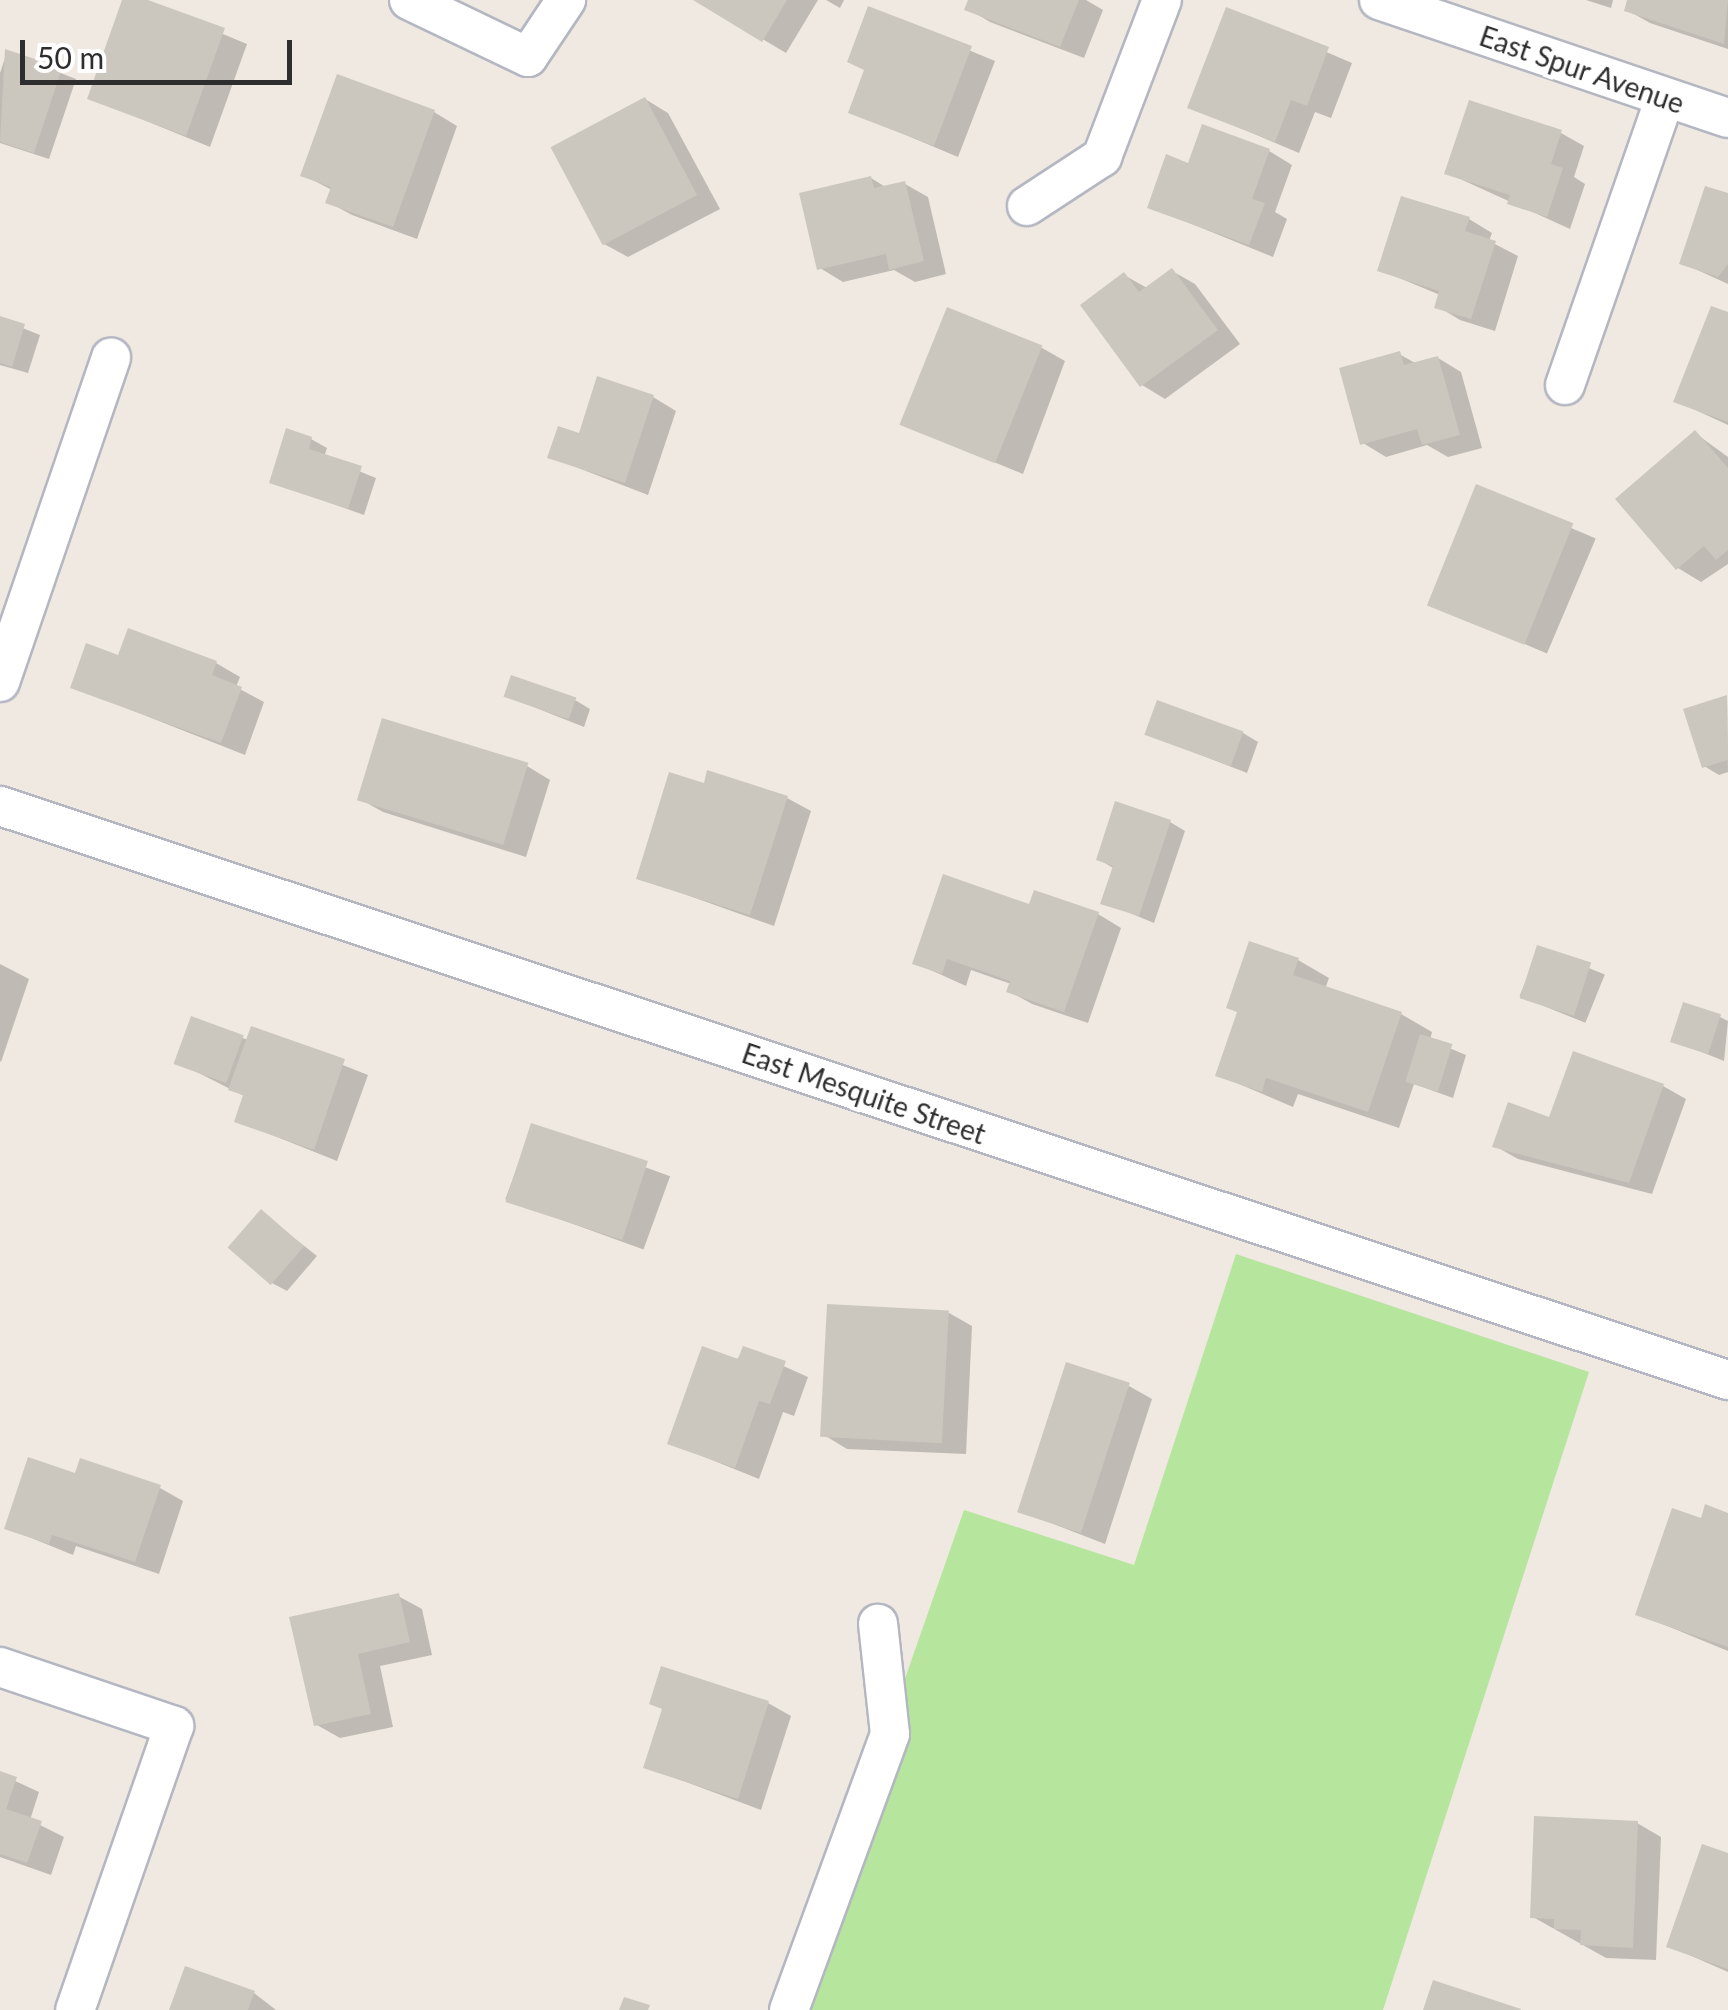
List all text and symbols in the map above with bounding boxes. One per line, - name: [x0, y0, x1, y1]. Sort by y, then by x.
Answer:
- street label: East Spur Avenue: [1475, 18, 1689, 120]
- scale bar: [25, 20, 298, 82]
- text: 50 m: [37, 39, 104, 75]
- street label: East Mesquite Street: [738, 1036, 990, 1150]

